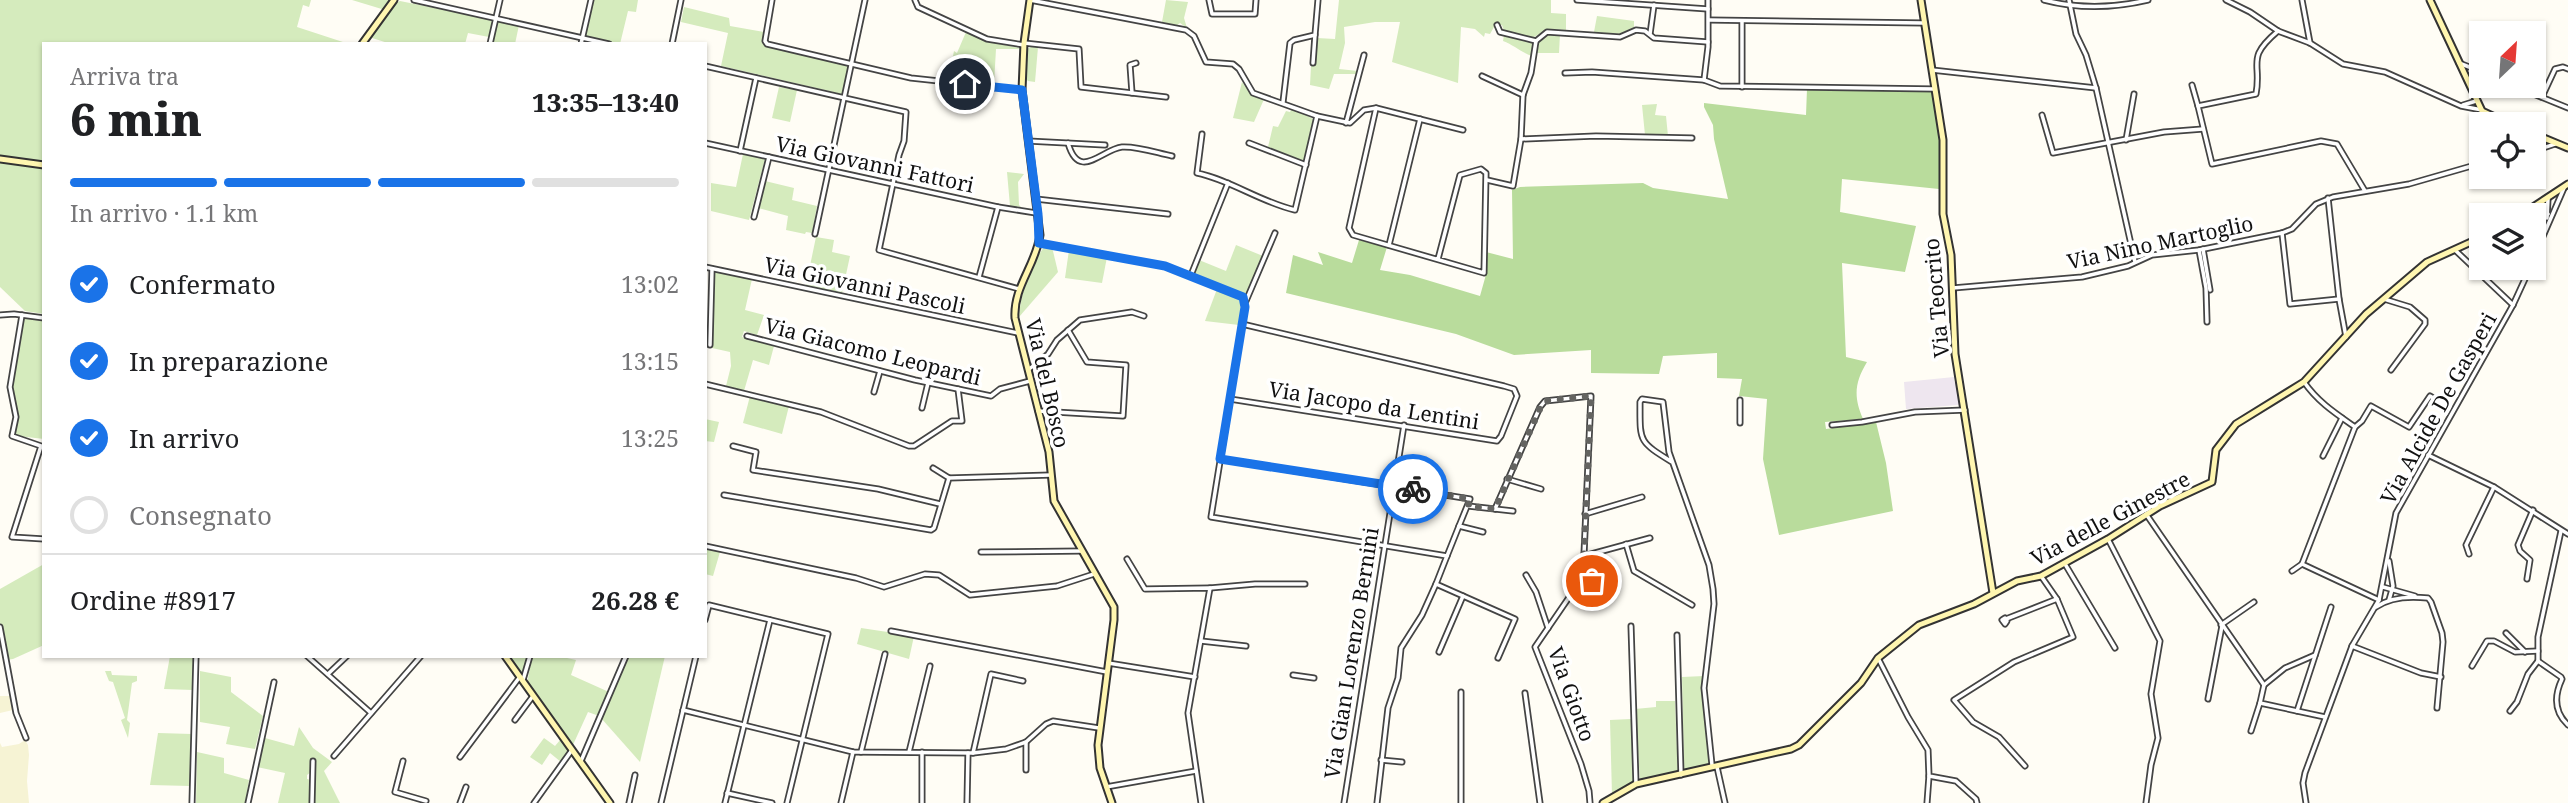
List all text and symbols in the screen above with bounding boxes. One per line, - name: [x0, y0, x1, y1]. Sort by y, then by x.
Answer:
- north arrow: [2469, 21, 2546, 98]
- map controls: [2469, 21, 2546, 280]
- pin: [935, 54, 995, 114]
- text: Arriva tra: [70, 60, 179, 92]
- icon: home: [946, 65, 984, 103]
- text: 13:35–13:40: [532, 84, 679, 120]
- text: 6 min: [70, 87, 202, 149]
- button: locate: [2469, 112, 2546, 189]
- street label: Via Giovanni Fattori: [773, 129, 977, 199]
- text: In arrivo · 1.1 km: [70, 197, 258, 229]
- button: layers: [2469, 203, 2546, 280]
- street label: Via Nino Martoglio: [2064, 209, 2256, 275]
- street label: Via Teocrito: [1917, 237, 1955, 359]
- street label: Via Giovanni Pascoli: [762, 250, 968, 320]
- icon: check: [70, 265, 108, 303]
- text: Confermato: [129, 266, 276, 302]
- text: 13:02: [621, 268, 679, 300]
- street label: Via Alcide De Gasperi: [2374, 307, 2503, 509]
- street label: Via Giacomo Leopardi: [762, 311, 984, 392]
- street label: Via del Bosco: [1020, 316, 1076, 450]
- icon: check: [70, 342, 108, 380]
- text: In preparazione: [129, 343, 328, 379]
- text: 13:15: [621, 345, 679, 377]
- street label: Via Jacopo da Lentini: [1267, 375, 1482, 436]
- icon: check: [70, 419, 108, 457]
- text: In arrivo: [129, 420, 240, 456]
- text: 13:25: [621, 422, 679, 454]
- courier: [1378, 454, 1448, 524]
- street label: Via delle Ginestre: [2026, 464, 2194, 572]
- icon: bike: [1394, 470, 1432, 508]
- text: Consegnato: [129, 497, 272, 533]
- street label: Via Gian Lorenzo Bernini: [1317, 525, 1385, 781]
- pin: [1562, 551, 1622, 611]
- icon: bag: [1573, 562, 1611, 600]
- text: Ordine #8917: [70, 582, 236, 618]
- text: 26.28 €: [591, 582, 679, 618]
- street label: Via Giotto: [1542, 643, 1602, 745]

